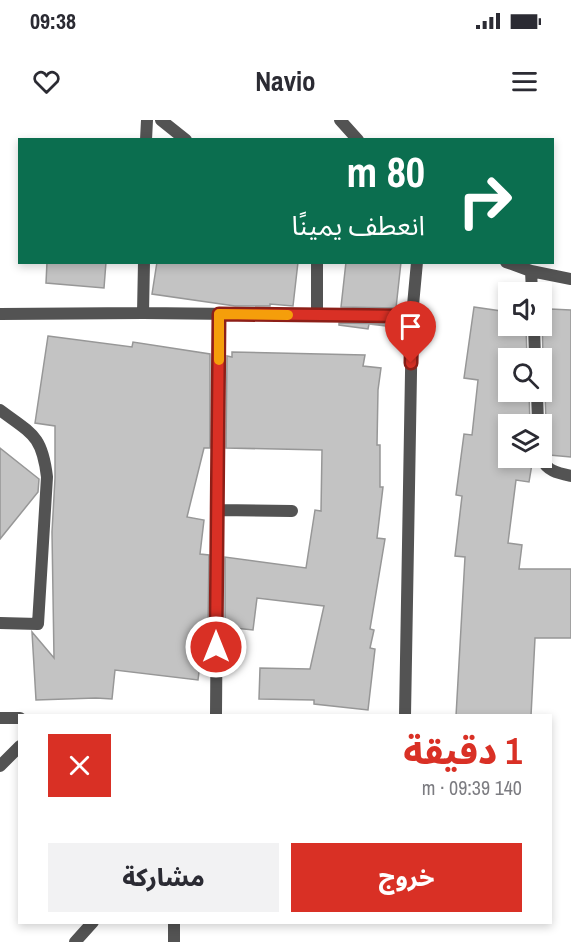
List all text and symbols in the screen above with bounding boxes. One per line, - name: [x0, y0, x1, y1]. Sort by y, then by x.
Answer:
- text: 09:38: [30, 6, 76, 36]
- text: Navio: [255, 63, 316, 99]
- icon: heart: [30, 65, 63, 98]
- icon: menu: [508, 65, 541, 98]
- text: 80 m: [346, 144, 425, 200]
- icon: right: [446, 162, 524, 240]
- text: انعطف يمينًا: [291, 207, 425, 243]
- map controls: [498, 282, 552, 468]
- button: sound: [498, 282, 552, 336]
- pin: [385, 301, 436, 363]
- icon: arrive: [394, 310, 427, 343]
- button: search: [498, 348, 552, 402]
- button: layers: [498, 414, 552, 468]
- position arrow: [184, 615, 248, 679]
- text: 1 دقيقة: [403, 727, 522, 775]
- button: close: [48, 734, 111, 797]
- text: 140 m · 09:39: [422, 774, 522, 801]
- button: مشاركة: [48, 843, 279, 912]
- button: خروج: [291, 843, 522, 912]

